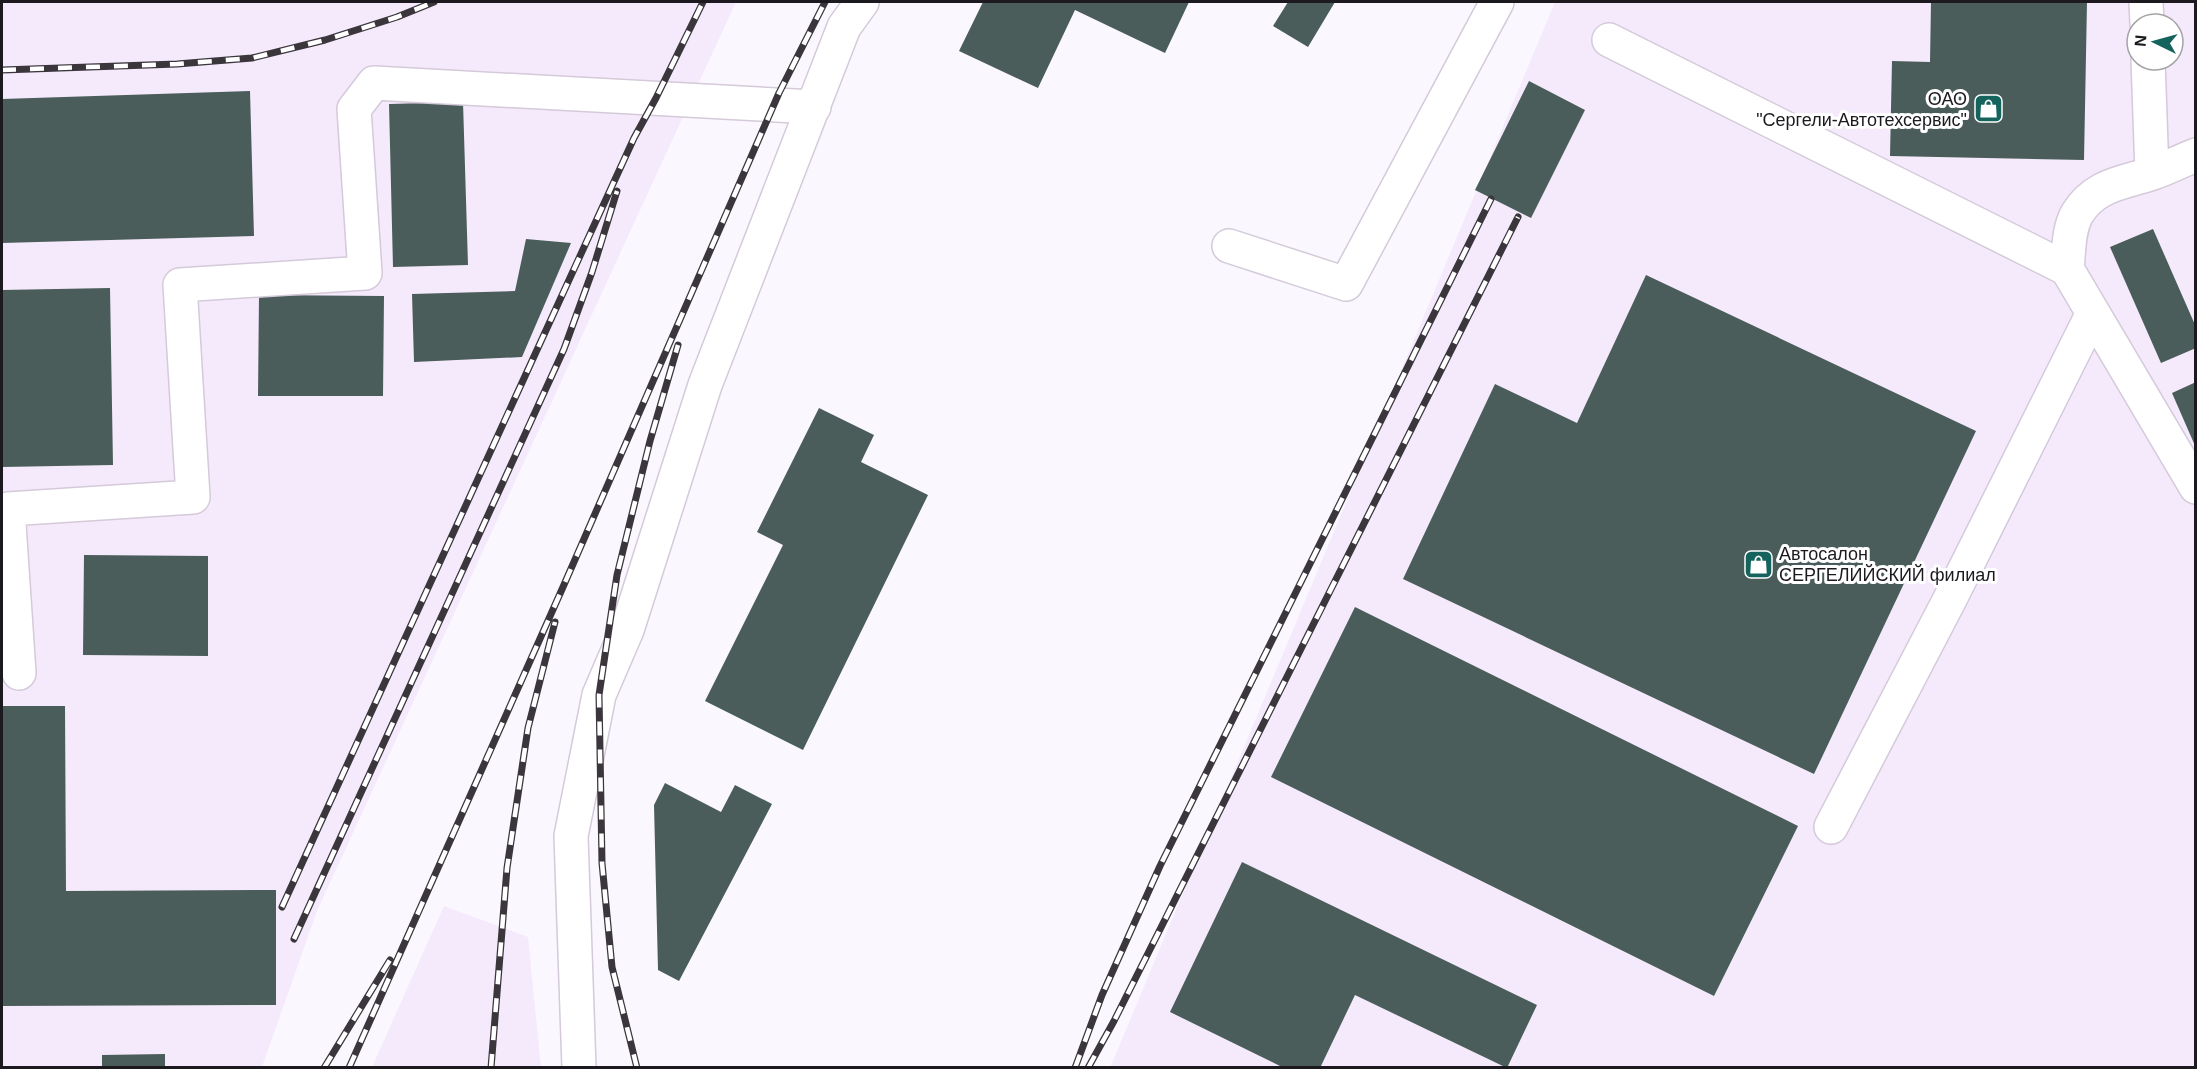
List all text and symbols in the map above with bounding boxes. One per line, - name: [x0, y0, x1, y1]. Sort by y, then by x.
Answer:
- north arrow: [2125, 12, 2185, 72]
- text: N: [2132, 34, 2150, 47]
- place label: ОАО "Сергели-Автотехсервис": [1756, 89, 1967, 130]
- shop icon: ОАО "Сергели-Автотехсервис": [1972, 93, 2004, 125]
- place label: Автосалон СЕРГЕЛИЙСКИЙ филиал: [1779, 544, 1996, 585]
- shop icon: Автосалон СЕРГЕЛИЙСКИЙ филиал: [1742, 548, 1774, 580]

